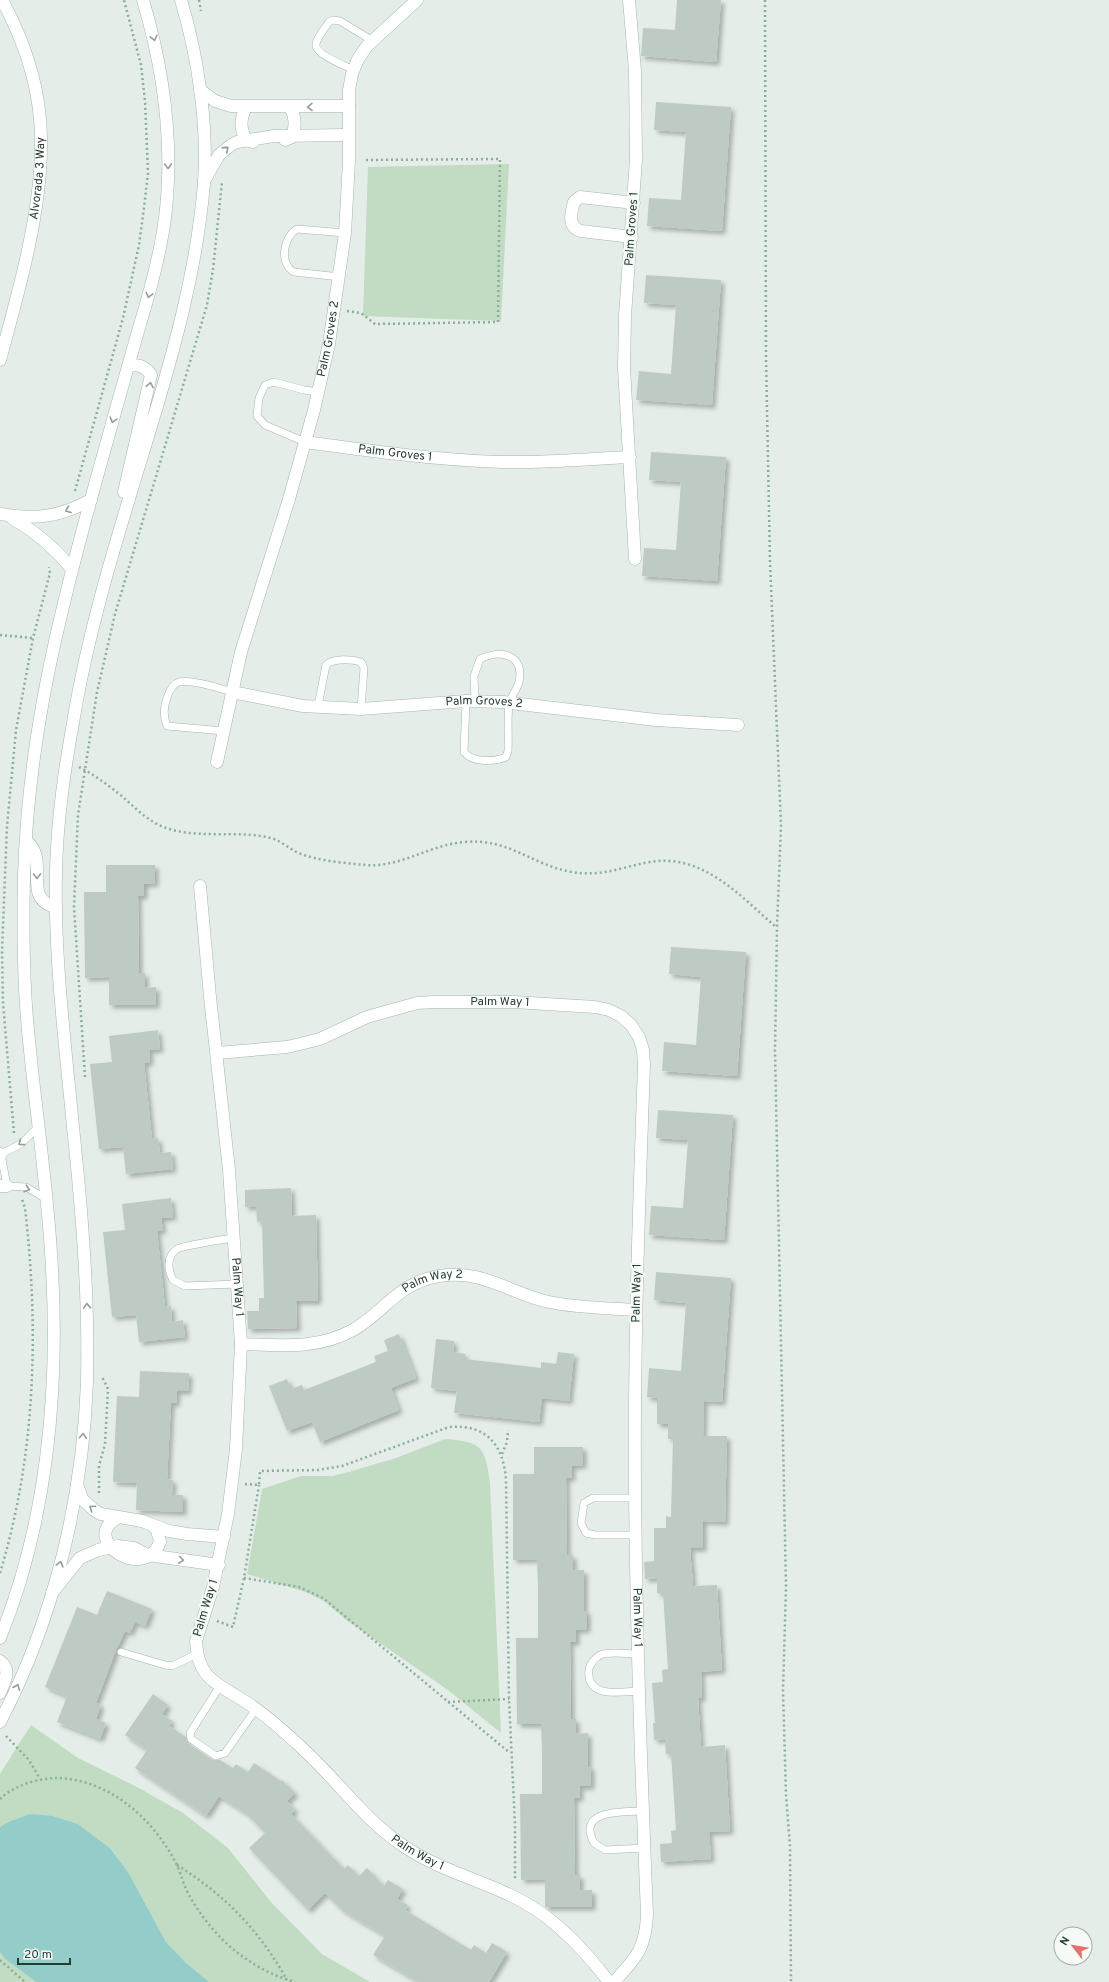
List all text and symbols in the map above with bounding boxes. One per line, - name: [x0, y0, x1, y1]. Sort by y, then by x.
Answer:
- one-way arrow: [149, 34, 158, 41]
- one-way arrow: [307, 103, 313, 111]
- street label: Alvorada 3 Way: [26, 137, 49, 221]
- one-way arrow: [221, 147, 228, 154]
- one-way arrow: [164, 163, 172, 169]
- street label: Palm Groves 1: [621, 191, 643, 267]
- one-way arrow: [145, 291, 154, 298]
- street label: Palm Groves 2: [314, 300, 343, 379]
- one-way arrow: [145, 382, 154, 388]
- one-way arrow: [109, 416, 118, 423]
- street label: Palm Groves 1: [357, 441, 433, 466]
- one-way arrow: [65, 506, 72, 514]
- street label: Palm Groves 2: [445, 693, 524, 712]
- one-way arrow: [33, 873, 41, 879]
- street label: Palm Way 1: [470, 994, 530, 1011]
- one-way arrow: [18, 1138, 25, 1146]
- one-way arrow: [24, 1184, 31, 1193]
- street label: Palm Way 1: [227, 1257, 247, 1317]
- street label: Palm Way 1: [628, 1263, 646, 1323]
- street label: Palm Way 2: [399, 1267, 463, 1297]
- one-way arrow: [82, 1303, 91, 1309]
- one-way arrow: [78, 1433, 87, 1439]
- one-way arrow: [89, 1505, 96, 1513]
- one-way arrow: [178, 1555, 184, 1564]
- one-way arrow: [55, 1561, 63, 1567]
- street label: Palm Way 1: [190, 1577, 222, 1639]
- street label: Palm Way 1: [628, 1588, 646, 1647]
- one-way arrow: [12, 1683, 20, 1691]
- street label: Palm Way 1: [387, 1831, 447, 1875]
- north arrow: [1053, 1926, 1093, 1966]
- text: N: [1057, 1934, 1073, 1948]
- scale bar: [18, 1940, 70, 1966]
- text: 20 m: [24, 1947, 52, 1963]

